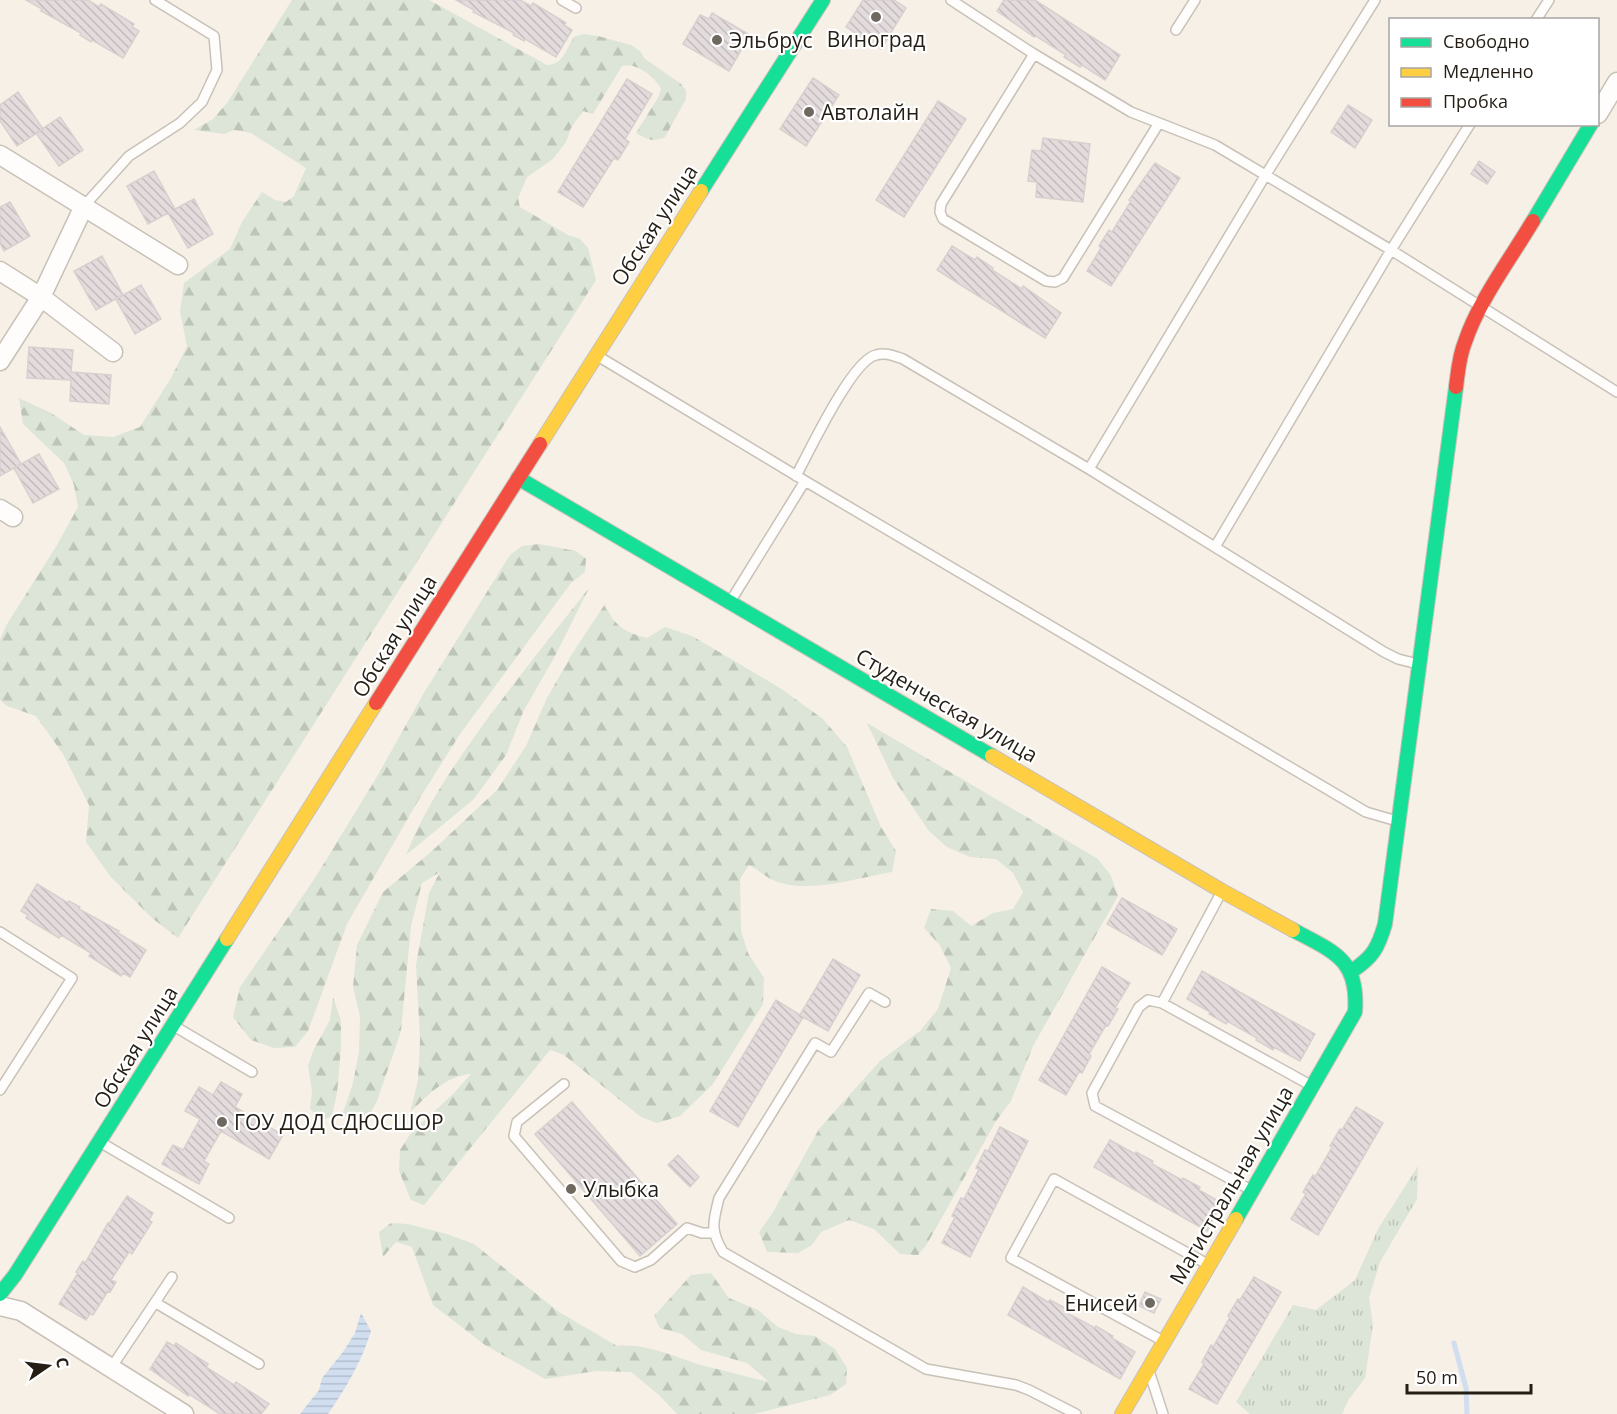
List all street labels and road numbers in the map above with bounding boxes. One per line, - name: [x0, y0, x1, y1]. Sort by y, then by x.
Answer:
- street label: Обская улица: [604, 159, 704, 291]
- street label: Обская улица: [345, 570, 443, 702]
- street label: Студенческая улица: [851, 641, 1043, 769]
- street label: Обская улица: [86, 981, 184, 1113]
- street label: Магистральная улица: [1163, 1081, 1299, 1289]

